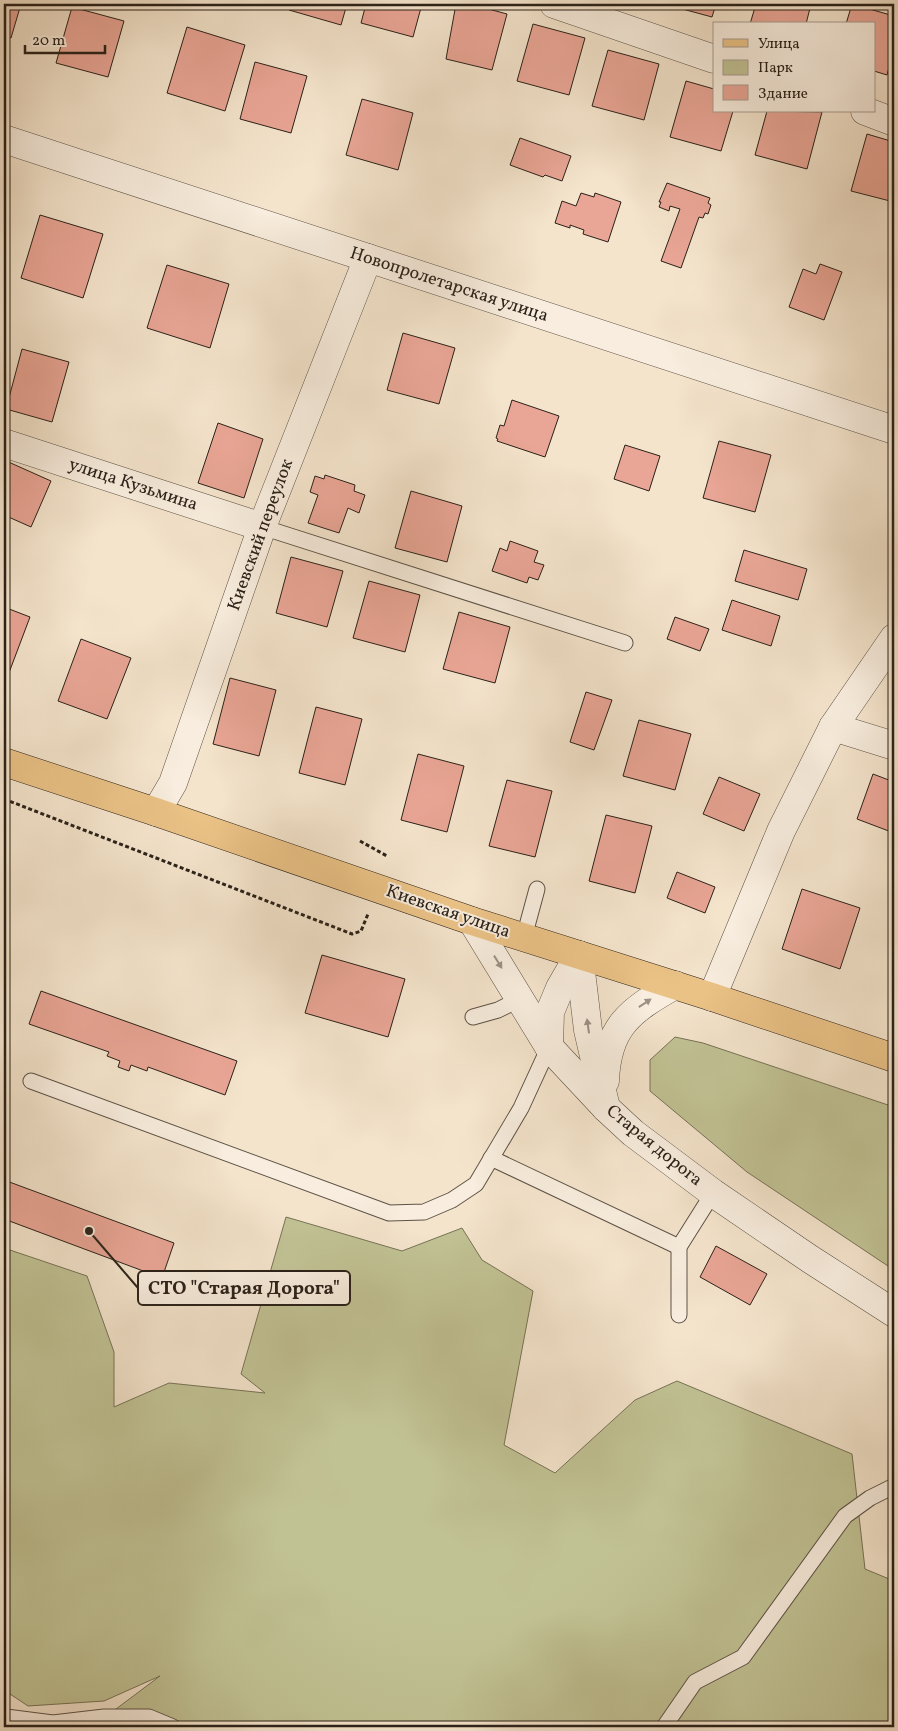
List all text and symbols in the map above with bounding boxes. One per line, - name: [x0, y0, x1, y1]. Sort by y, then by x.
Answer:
- scale bar: [25, 22, 105, 54]
- legend: [713, 22, 876, 112]
- text: 20 m: [32, 31, 65, 52]
- text: Улица: [758, 34, 800, 55]
- text: Парк: [758, 58, 793, 79]
- text: Здание: [758, 84, 808, 105]
- street label: Новопролетарская улица: [347, 241, 552, 329]
- street label: улица Кузьмина: [65, 452, 201, 518]
- street label: Киевский переулок: [222, 455, 300, 614]
- street label: Киевская улица: [382, 879, 514, 945]
- one-way arrow: [493, 956, 502, 969]
- one-way arrow: [638, 998, 652, 1008]
- one-way arrow: [584, 1018, 592, 1034]
- street label: Старая дорога: [601, 1099, 707, 1193]
- callout: СТО "Старая Дорога": [138, 1271, 350, 1305]
- text: СТО "Старая Дорога": [148, 1276, 340, 1302]

